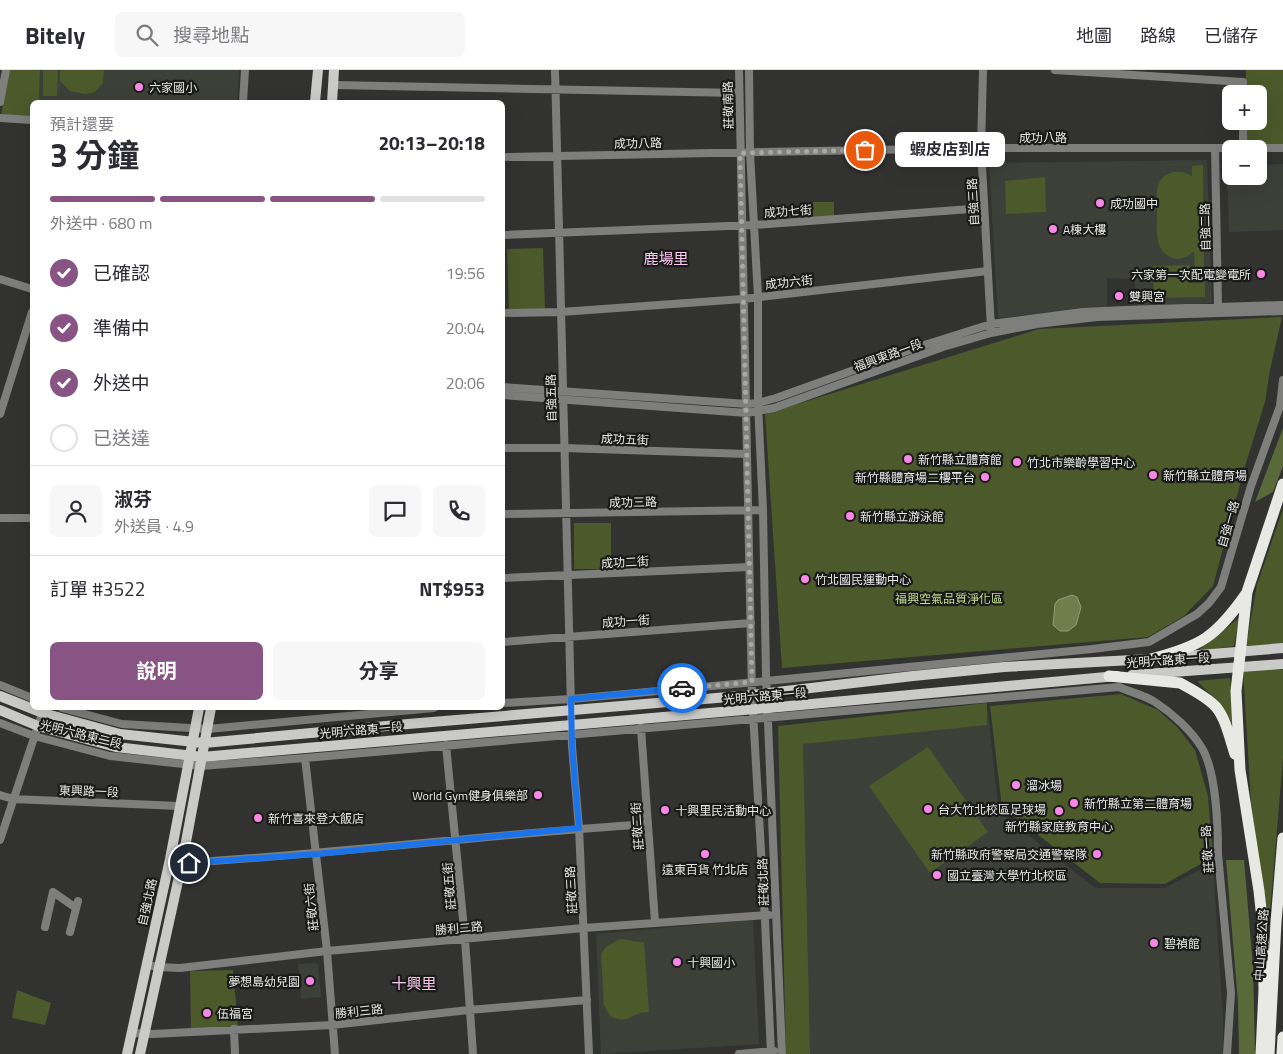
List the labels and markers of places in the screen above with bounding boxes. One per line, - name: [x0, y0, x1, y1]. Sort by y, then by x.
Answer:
- place label: 六家國小: [149, 78, 197, 97]
- marker: 六家國小: [133, 81, 145, 93]
- pin: [844, 129, 886, 171]
- callout: 蝦皮店到店: [895, 132, 1005, 168]
- place label: 成功國中: [1110, 194, 1158, 213]
- marker: 成功國中: [1094, 197, 1106, 209]
- place label: A棟大樓: [1063, 220, 1106, 239]
- marker: A棟大樓: [1047, 223, 1059, 235]
- place label: 六家第一次配電變電所: [1131, 265, 1251, 284]
- marker: 六家第一次配電變電所: [1255, 268, 1267, 280]
- place label: 雙興宮: [1129, 287, 1165, 306]
- marker: 雙興宮: [1113, 290, 1125, 302]
- place label: 新竹縣立體育館: [918, 450, 1002, 469]
- marker: 新竹縣立體育館: [902, 453, 914, 465]
- place label: 竹北市樂齡學習中心: [1027, 453, 1135, 472]
- marker: 竹北市樂齡學習中心: [1011, 456, 1023, 468]
- place label: 新竹縣立體育場: [1163, 466, 1247, 485]
- place label: 新竹縣體育場二樓平台: [855, 468, 975, 487]
- marker: 新竹縣立體育場: [1147, 469, 1159, 481]
- marker: 新竹縣體育場二樓平台: [979, 471, 991, 483]
- place label: 新竹縣立游泳館: [860, 507, 944, 526]
- marker: 新竹縣立游泳館: [844, 510, 856, 522]
- place label: 竹北國民運動中心: [815, 570, 911, 589]
- marker: 竹北國民運動中心: [799, 573, 811, 585]
- place label: 溜冰場: [1026, 776, 1062, 795]
- marker: 溜冰場: [1010, 779, 1022, 791]
- place label: World Gym健身俱樂部: [412, 786, 528, 805]
- marker: World Gym健身俱樂部: [532, 789, 544, 801]
- place label: 新竹縣立第二體育場: [1084, 794, 1192, 813]
- marker: 新竹縣立第二體育場: [1068, 797, 1080, 809]
- place label: 台大竹北校區足球場: [938, 800, 1046, 819]
- place label: 十興里民活動中心: [675, 801, 771, 820]
- marker: 台大竹北校區足球場: [922, 803, 934, 815]
- marker: 十興里民活動中心: [659, 804, 671, 816]
- marker: 新竹縣家庭教育中心: [1053, 805, 1065, 817]
- place label: 新竹喜來登大飯店: [268, 809, 364, 828]
- marker: 新竹喜來登大飯店: [252, 812, 264, 824]
- place label: 新竹縣家庭教育中心: [1005, 817, 1113, 836]
- pin: [168, 842, 210, 884]
- place label: 新竹縣政府警察局交通警察隊: [931, 845, 1087, 864]
- marker: 遠東百貨 竹北店: [699, 848, 711, 860]
- marker: 新竹縣政府警察局交通警察隊: [1091, 848, 1103, 860]
- place label: 遠東百貨 竹北店: [662, 860, 748, 879]
- place label: 國立臺灣大學竹北校區: [947, 866, 1067, 885]
- marker: 國立臺灣大學竹北校區: [931, 869, 943, 881]
- place label: 碧禎館: [1164, 934, 1200, 953]
- marker: 碧禎館: [1148, 937, 1160, 949]
- place label: 十興國小: [687, 953, 735, 972]
- marker: 十興國小: [671, 956, 683, 968]
- place label: 夢想島幼兒園: [228, 972, 300, 991]
- marker: 夢想島幼兒園: [304, 975, 316, 987]
- place label: 伍福宮: [217, 1004, 253, 1023]
- marker: 伍福宮: [201, 1007, 213, 1019]

